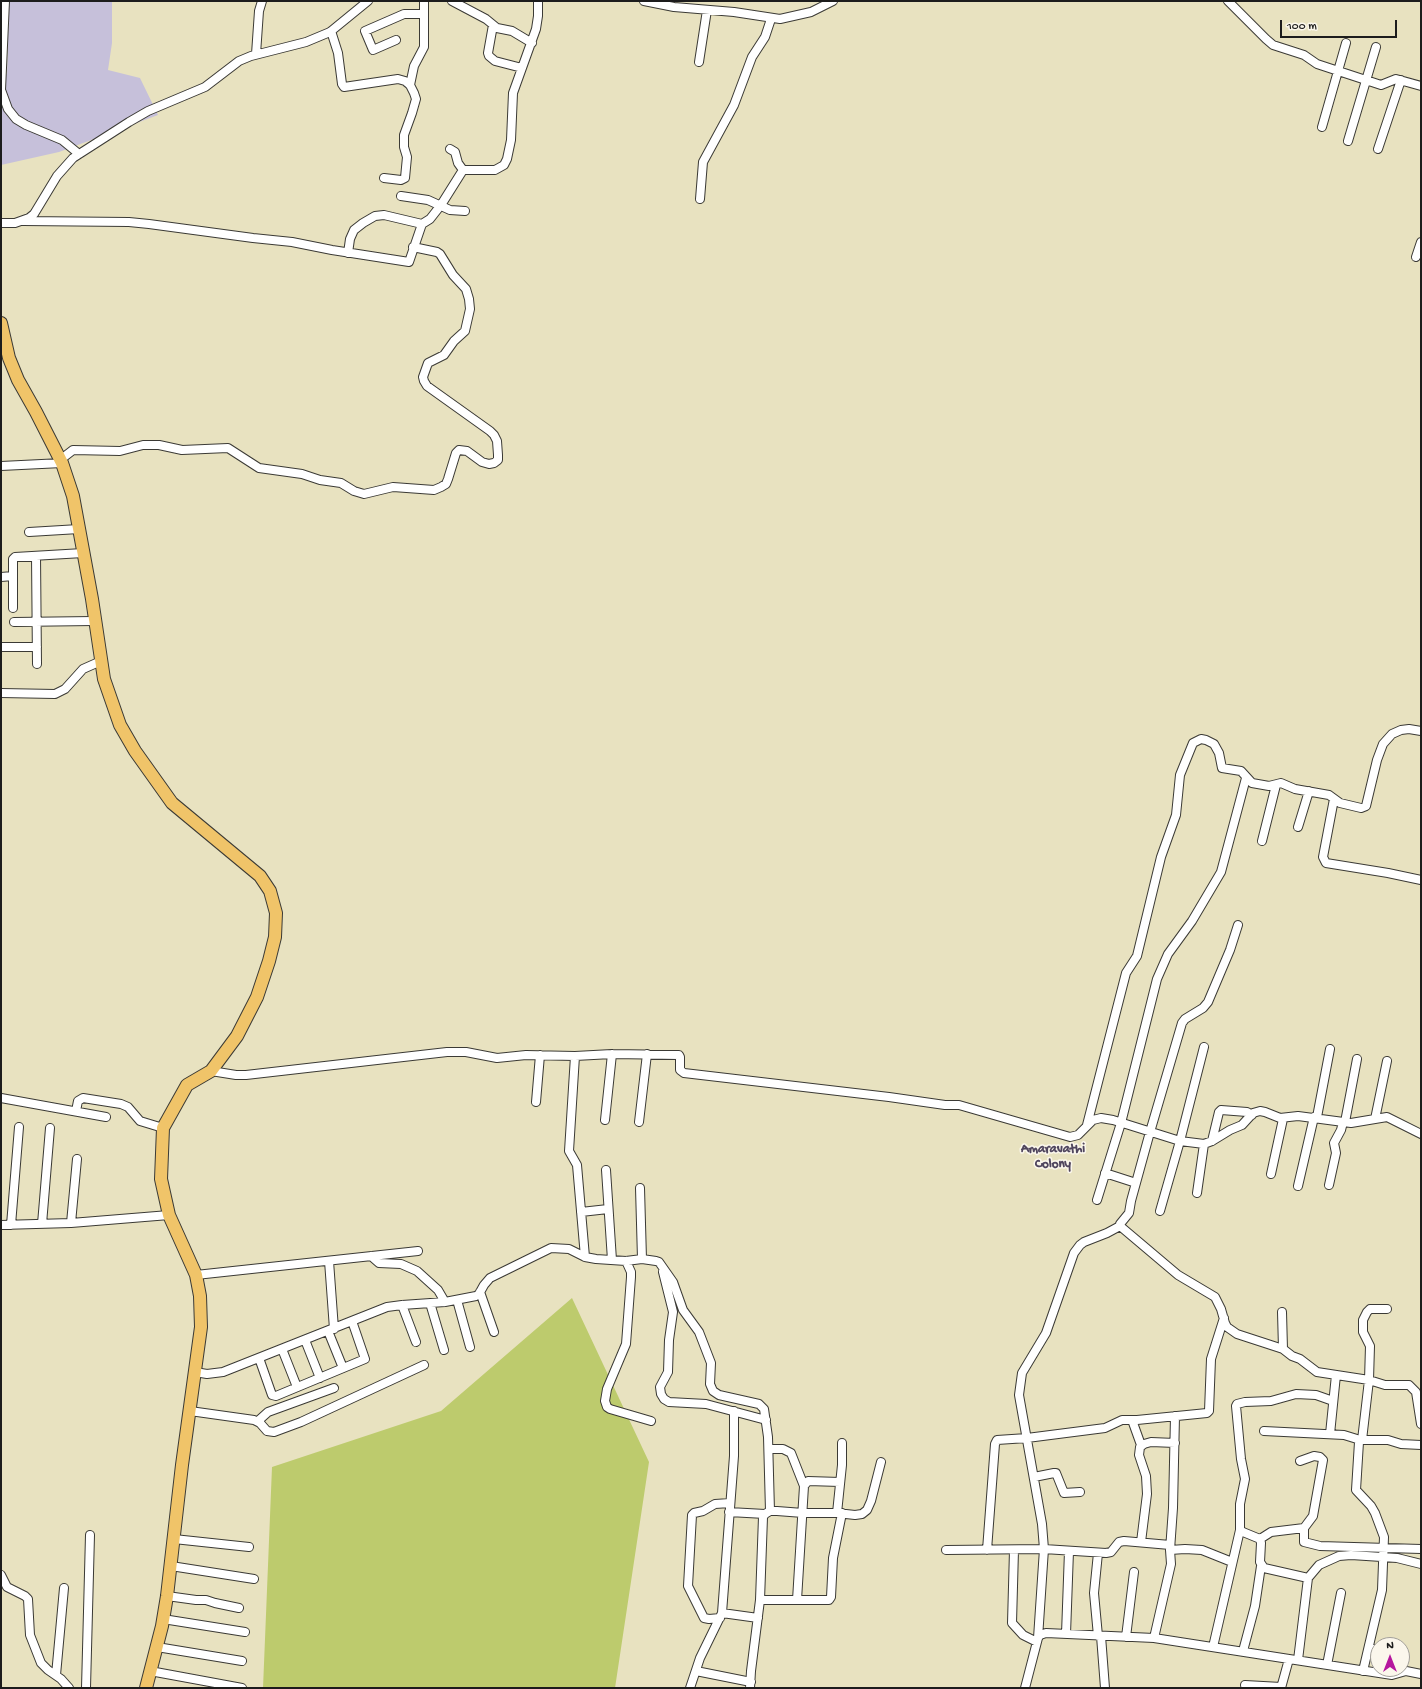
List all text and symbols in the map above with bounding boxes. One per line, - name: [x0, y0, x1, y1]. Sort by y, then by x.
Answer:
- scale bar: [1282, 12, 1399, 38]
- text: 100 m: [1287, 20, 1317, 34]
- district label: Amaravathi Colony: [1021, 1142, 1085, 1173]
- north arrow: [1370, 1637, 1410, 1677]
- text: N: [1386, 1640, 1394, 1652]

